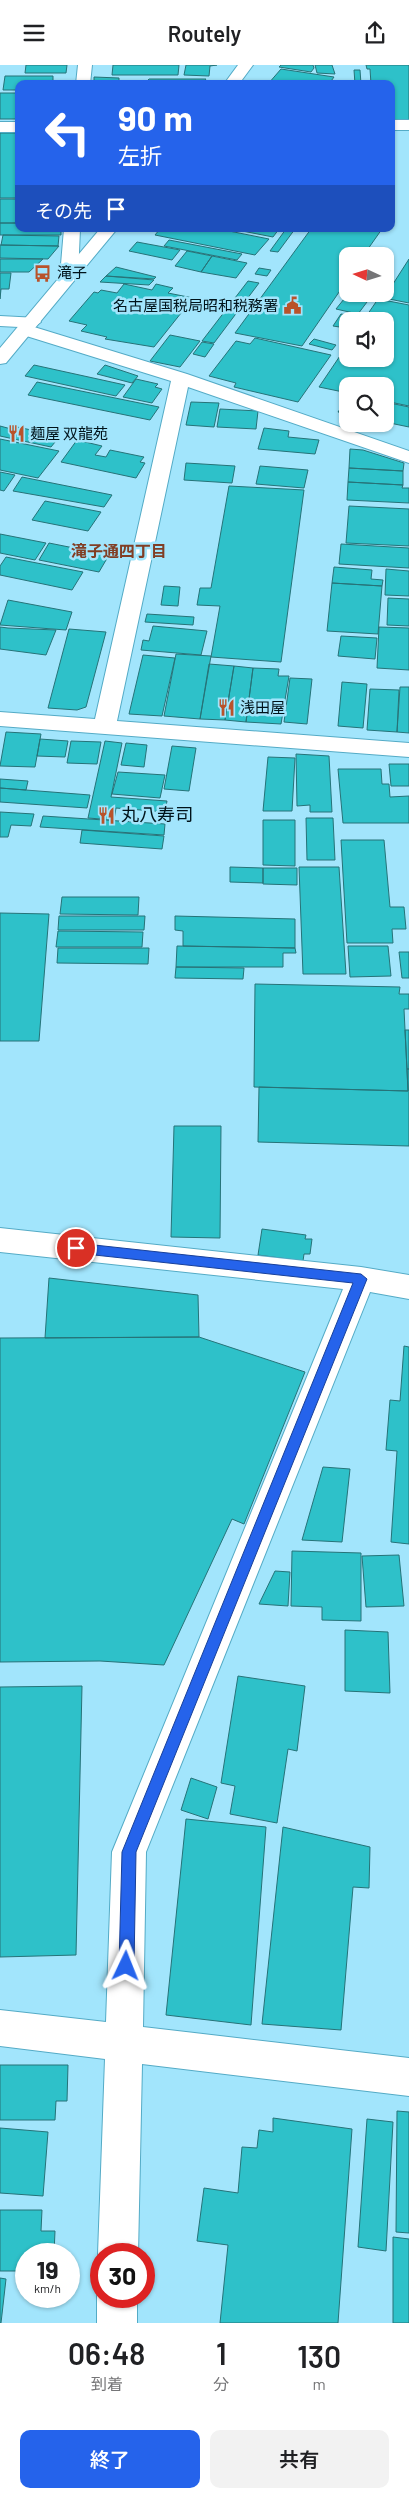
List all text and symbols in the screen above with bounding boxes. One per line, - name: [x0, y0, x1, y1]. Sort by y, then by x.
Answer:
- icon: menu: [20, 19, 48, 47]
- icon: share: [361, 19, 389, 47]
- text: Routely: [168, 20, 241, 46]
- text: 90 m: [118, 96, 193, 138]
- icon: left: [35, 100, 100, 165]
- text: 左折: [118, 142, 162, 168]
- icon: arrive: [102, 195, 130, 223]
- text: その先: [35, 199, 92, 222]
- north arrow: [339, 247, 394, 303]
- map controls: [339, 247, 394, 432]
- bus stop icon: 滝子: [33, 263, 53, 283]
- place label: 滝子: [57, 263, 87, 281]
- place label: 名古屋国税局昭和税務署: [113, 296, 278, 314]
- public building icon: 名古屋国税局昭和税務署: [282, 296, 302, 316]
- button: sound: [339, 312, 394, 367]
- button: search: [339, 377, 394, 432]
- restaurant icon: 麺屋 双龍苑: [6, 424, 26, 444]
- place label: 麺屋 双龍苑: [30, 424, 108, 442]
- district label: 滝子通四丁目: [71, 541, 167, 560]
- restaurant icon: 浅田屋: [216, 698, 236, 718]
- place label: 浅田屋: [240, 698, 285, 716]
- place label: 丸八寿司: [121, 803, 193, 825]
- restaurant icon: 丸八寿司: [97, 805, 117, 825]
- pin: [55, 1227, 97, 1269]
- icon: arrive: [62, 1234, 90, 1262]
- position arrow: [99, 1939, 151, 1991]
- speed limit sign: 30: [90, 2243, 155, 2308]
- text: 19: [36, 2254, 59, 2284]
- text: km/h: [34, 2281, 61, 2295]
- text: 06:48: [68, 2335, 145, 2371]
- text: 1: [216, 2335, 227, 2371]
- text: 130: [297, 2338, 341, 2374]
- text: 到着: [91, 2374, 123, 2393]
- text: 分: [213, 2374, 229, 2393]
- text: m: [313, 2374, 326, 2393]
- button: 終了: [20, 2430, 200, 2488]
- button: 共有: [210, 2430, 389, 2488]

